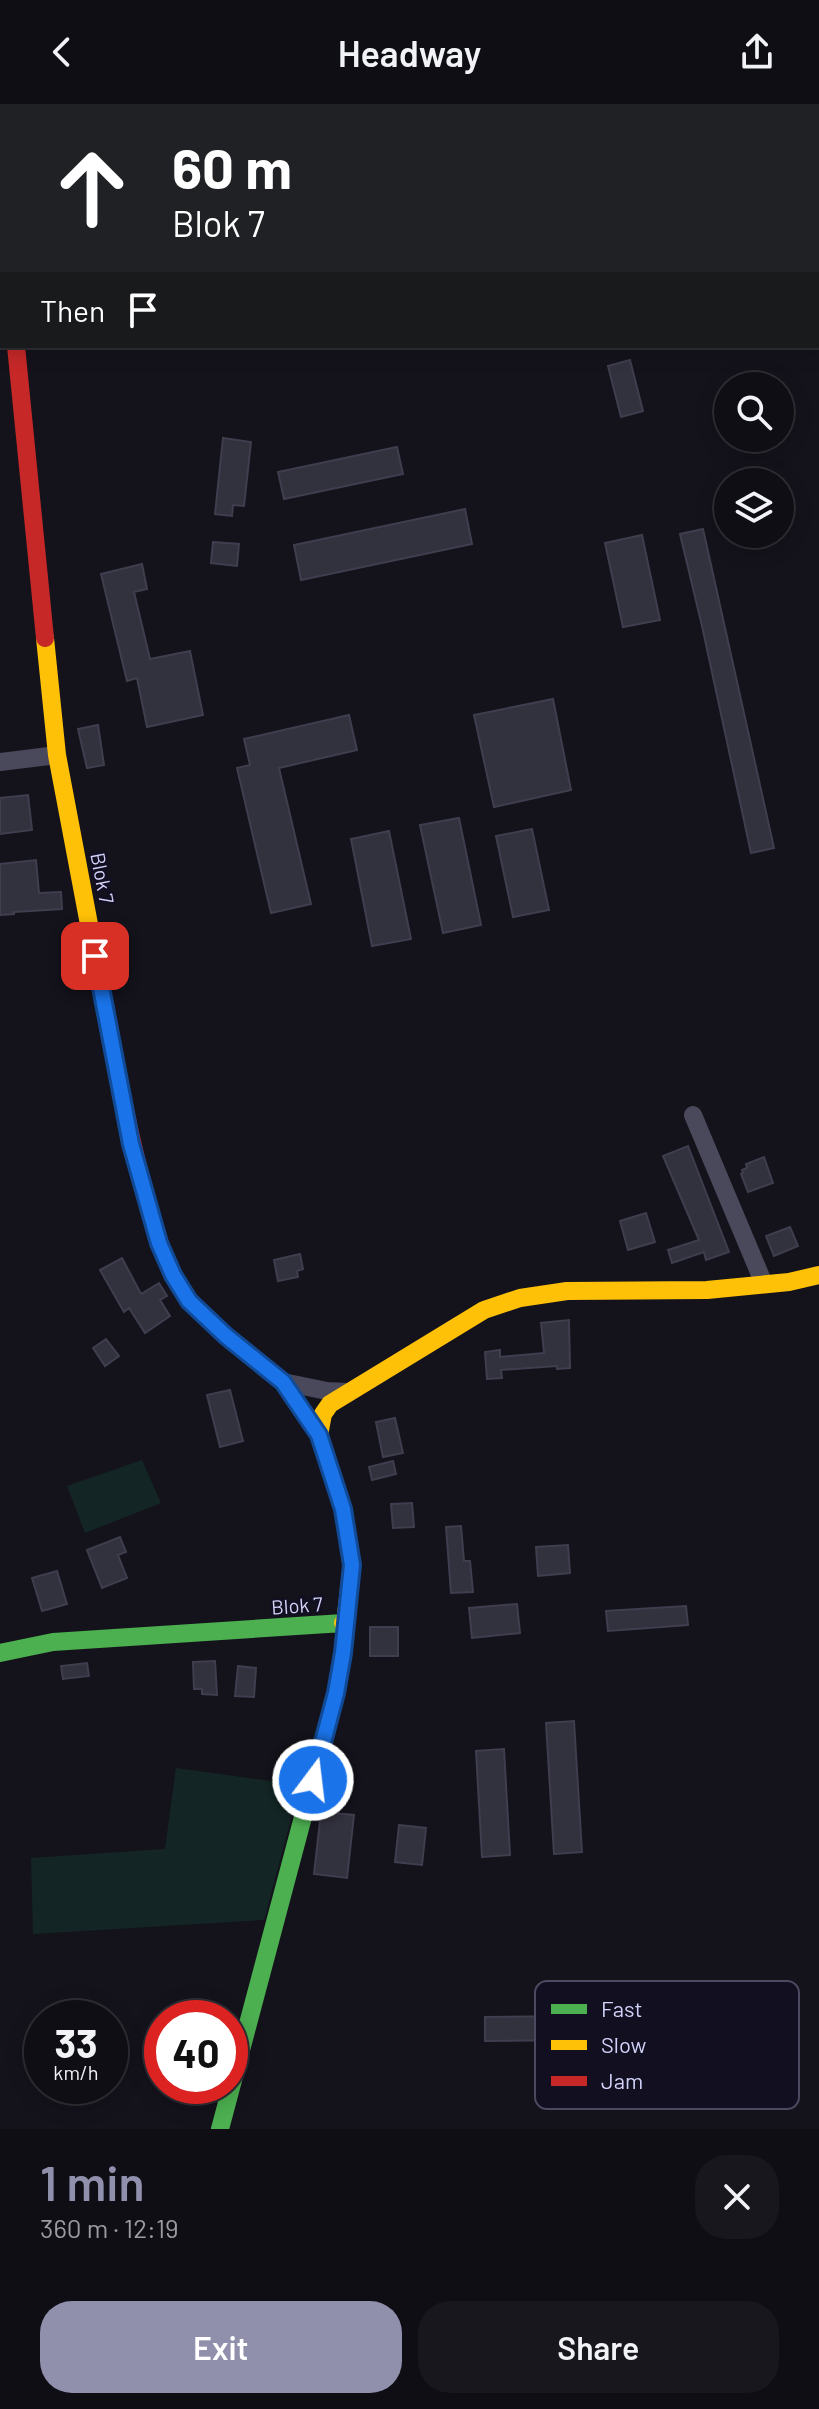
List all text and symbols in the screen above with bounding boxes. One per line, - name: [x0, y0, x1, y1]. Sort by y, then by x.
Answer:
- icon: back: [40, 30, 84, 74]
- icon: share: [735, 30, 779, 74]
- text: Headway: [338, 31, 481, 74]
- text: 60 m: [172, 133, 292, 200]
- icon: ahead: [40, 136, 144, 240]
- text: Blok 7: [172, 201, 265, 244]
- icon: arrive: [121, 288, 165, 332]
- text: Then: [40, 292, 105, 328]
- map controls: [714, 372, 794, 548]
- button: search: [714, 372, 794, 452]
- button: layers: [714, 468, 794, 548]
- street label: Blok 7: [86, 850, 120, 906]
- pin: [61, 922, 129, 990]
- icon: arrive: [73, 934, 117, 978]
- street label: Blok 7: [270, 1591, 324, 1619]
- position arrow: [271, 1738, 355, 1822]
- legend: [535, 1981, 799, 2109]
- text: Fast: [601, 1995, 643, 2021]
- speed limit sign: 40: [144, 2000, 248, 2104]
- text: 33: [54, 2018, 98, 2066]
- text: Slow: [601, 2031, 646, 2057]
- text: km/h: [53, 2060, 99, 2084]
- text: Jam: [601, 2067, 643, 2093]
- text: 1 min: [40, 2153, 145, 2211]
- button: close: [695, 2155, 779, 2239]
- text: 360 m · 12:19: [40, 2212, 179, 2243]
- button: Exit: [40, 2301, 402, 2393]
- button: Share: [418, 2301, 779, 2393]

